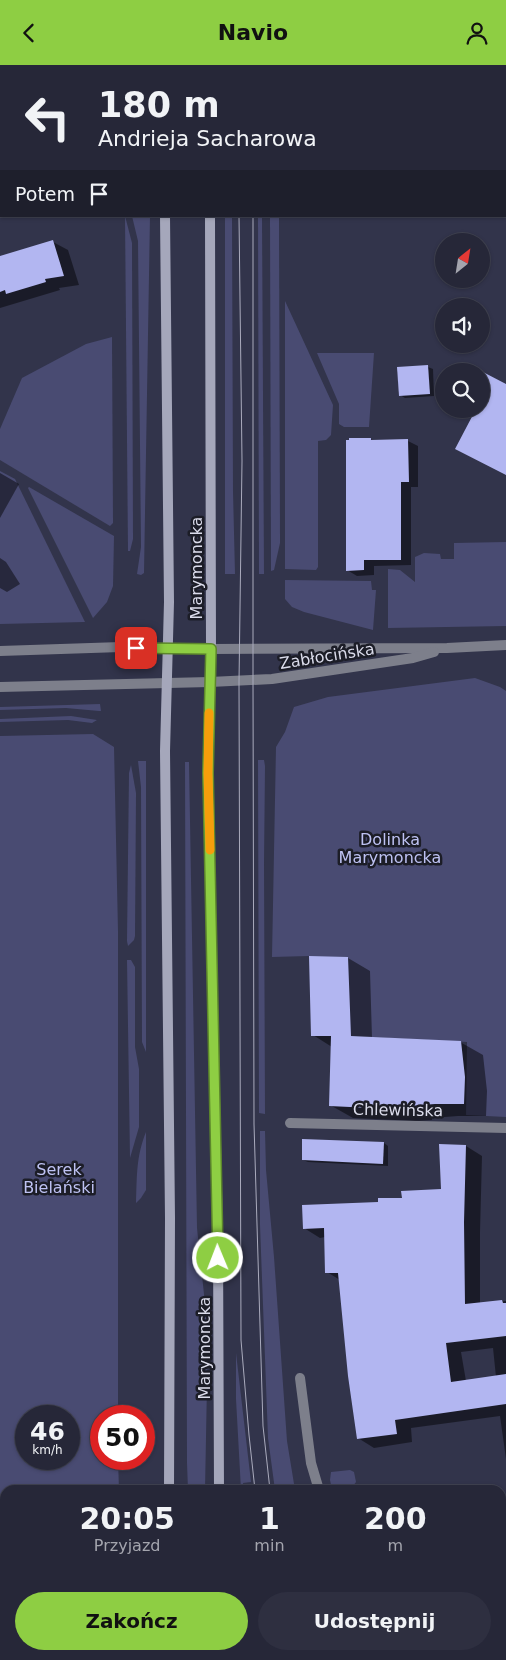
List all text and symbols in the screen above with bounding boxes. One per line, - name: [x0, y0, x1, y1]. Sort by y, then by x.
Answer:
- icon: back: [15, 19, 43, 47]
- icon: person: [463, 19, 491, 47]
- text: Navio: [218, 20, 288, 45]
- icon: left: [15, 85, 80, 150]
- text: 180 m: [98, 85, 220, 125]
- text: Andrieja Sacharowa: [98, 126, 317, 151]
- icon: arrive: [85, 180, 113, 208]
- text: Potem: [15, 183, 75, 205]
- north arrow: [435, 233, 490, 287]
- map controls: [435, 233, 490, 418]
- button: sound: [435, 298, 490, 353]
- button: search: [435, 363, 490, 418]
- street label: Marymoncka: [187, 517, 206, 619]
- pin: [115, 627, 157, 669]
- icon: arrive: [122, 634, 150, 662]
- street label: Zabłocińska: [278, 639, 376, 673]
- park label: Dolinka Marymoncka: [339, 830, 441, 867]
- street label: Chlewińska: [353, 1100, 443, 1120]
- park label: Serek Bielański: [23, 1160, 95, 1197]
- position arrow: [191, 1231, 243, 1283]
- street label: Marymoncka: [195, 1297, 214, 1399]
- speed limit sign: 50: [90, 1405, 155, 1470]
- text: 46: [30, 1417, 65, 1446]
- text: km/h: [32, 1443, 63, 1457]
- text: 20:05: [79, 1501, 175, 1536]
- text: 1: [259, 1501, 280, 1536]
- text: 200: [364, 1501, 427, 1536]
- text: Przyjazd: [94, 1536, 160, 1555]
- text: min: [254, 1536, 285, 1555]
- text: m: [387, 1536, 403, 1555]
- button: Zakończ: [15, 1592, 248, 1650]
- button: Udostępnij: [258, 1592, 491, 1650]

